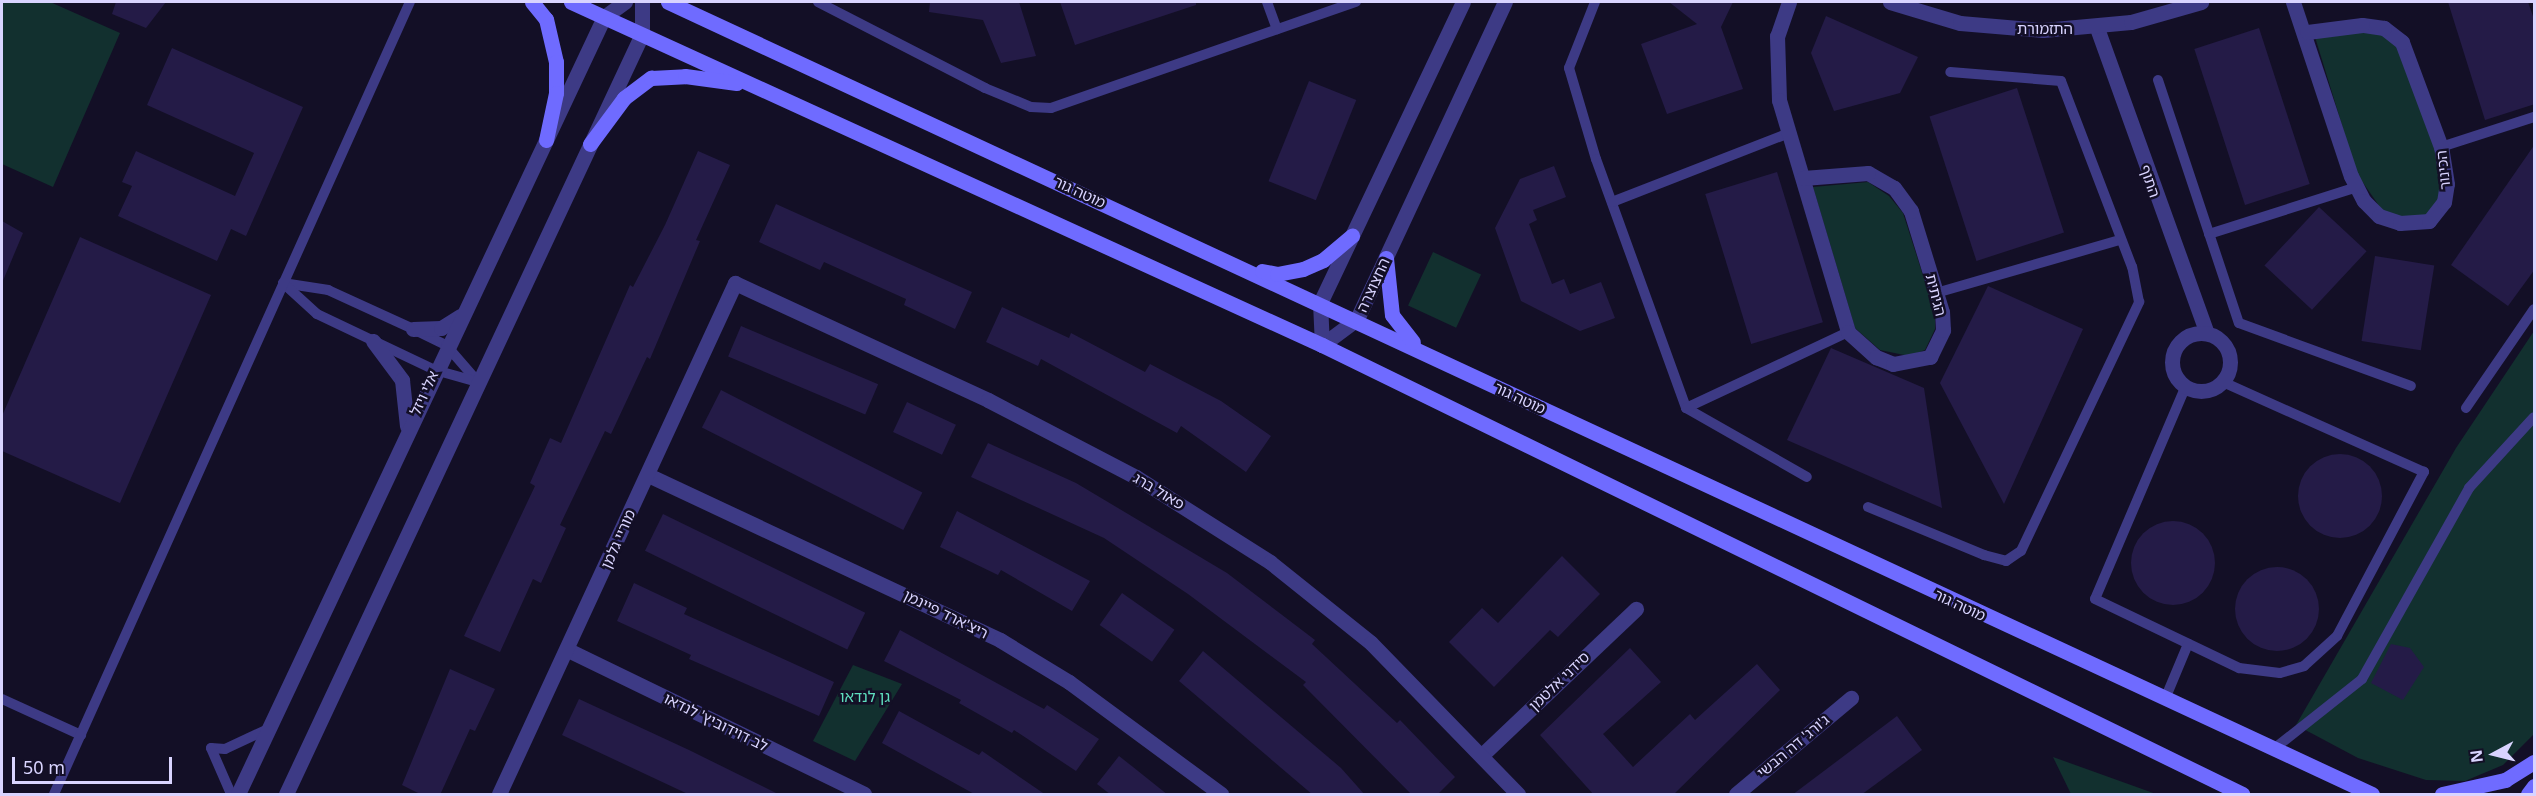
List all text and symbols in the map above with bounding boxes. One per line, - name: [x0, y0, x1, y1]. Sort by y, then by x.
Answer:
- street label: התזמורת: [2017, 20, 2073, 38]
- street label: הכינור: [2432, 149, 2454, 191]
- street label: התוף: [2136, 162, 2164, 200]
- street label: מוטה גור: [1051, 172, 1109, 212]
- street label: החצוצרה: [1353, 255, 1393, 315]
- street label: הגיתית: [1922, 272, 1950, 318]
- street label: אלי ויזל: [406, 368, 442, 418]
- street label: מוטה גור: [1491, 378, 1549, 418]
- street label: פאול ברג: [1130, 469, 1188, 513]
- street label: מוריי גלמן: [597, 507, 639, 571]
- street label: מוטה גור: [1931, 585, 1989, 625]
- street label: ריצ'ארד פיינמן: [901, 586, 991, 642]
- street label: סידני אלטמן: [1525, 648, 1593, 714]
- park label: גן לנדאו: [840, 688, 890, 706]
- street label: לב דוידוביץ' לנדאו: [661, 689, 771, 755]
- street label: ג'ורג' דה הבשי: [1753, 711, 1833, 781]
- north arrow: [2464, 724, 2524, 784]
- scale bar: [15, 745, 176, 783]
- text: N: [2464, 748, 2488, 764]
- text: 50 m: [23, 755, 65, 779]

